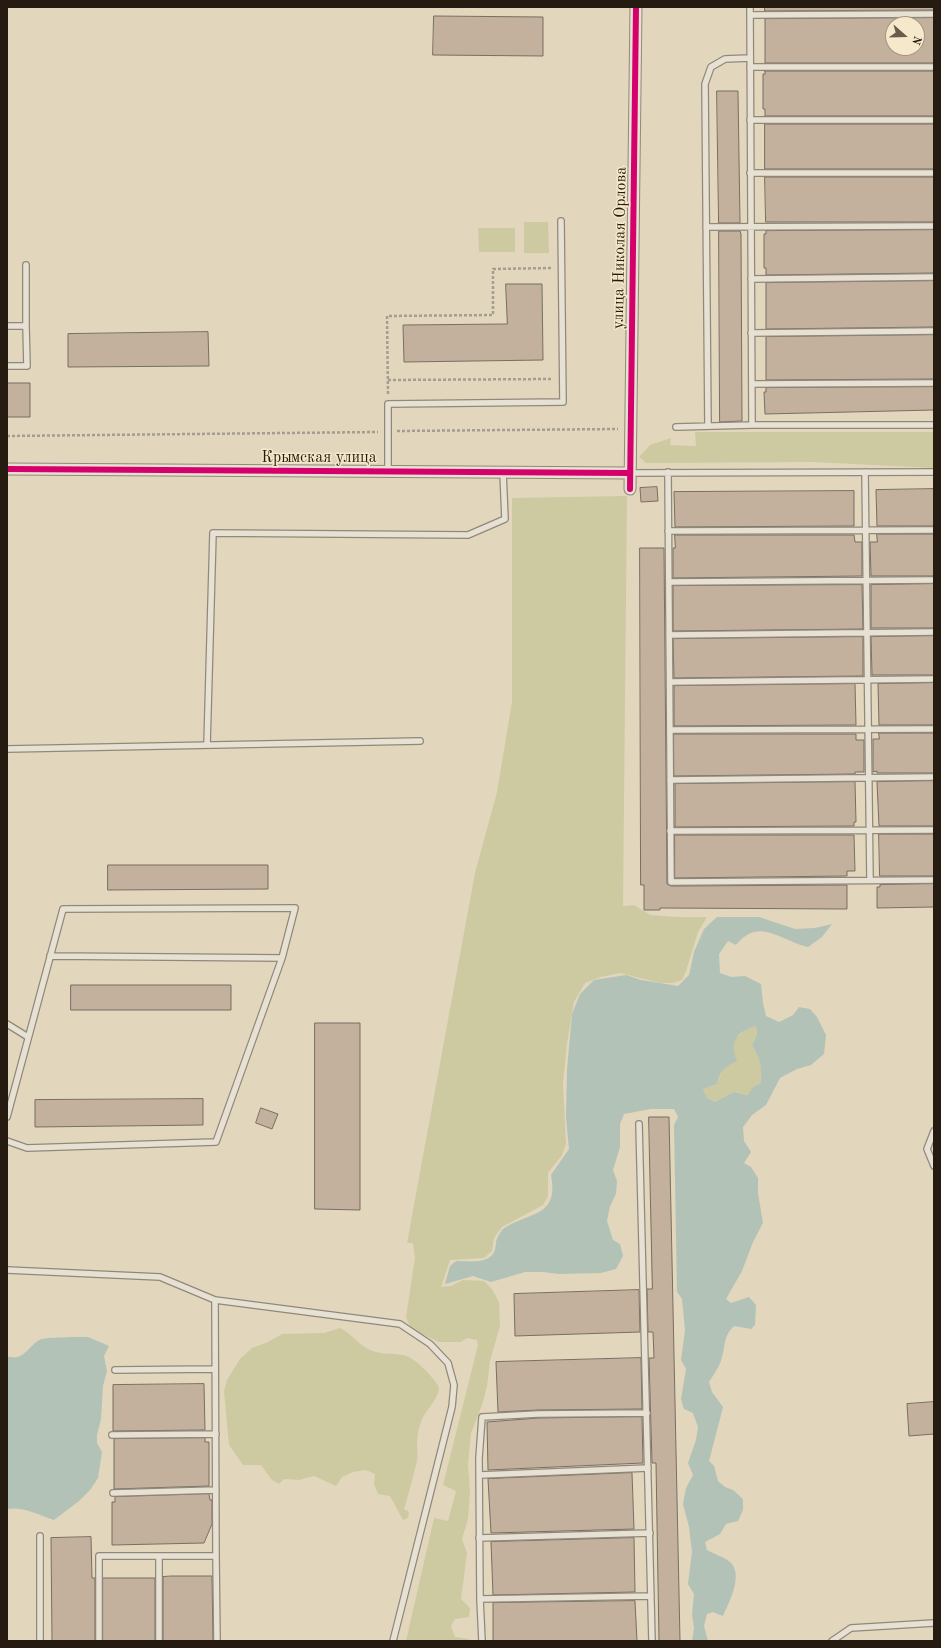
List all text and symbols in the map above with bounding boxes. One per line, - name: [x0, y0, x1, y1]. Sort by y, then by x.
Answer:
- north arrow: [885, 16, 925, 56]
- text: N: [909, 34, 922, 46]
- street label: улица Николая Орлова: [609, 167, 631, 329]
- street label: Крымская улица: [261, 448, 377, 468]

